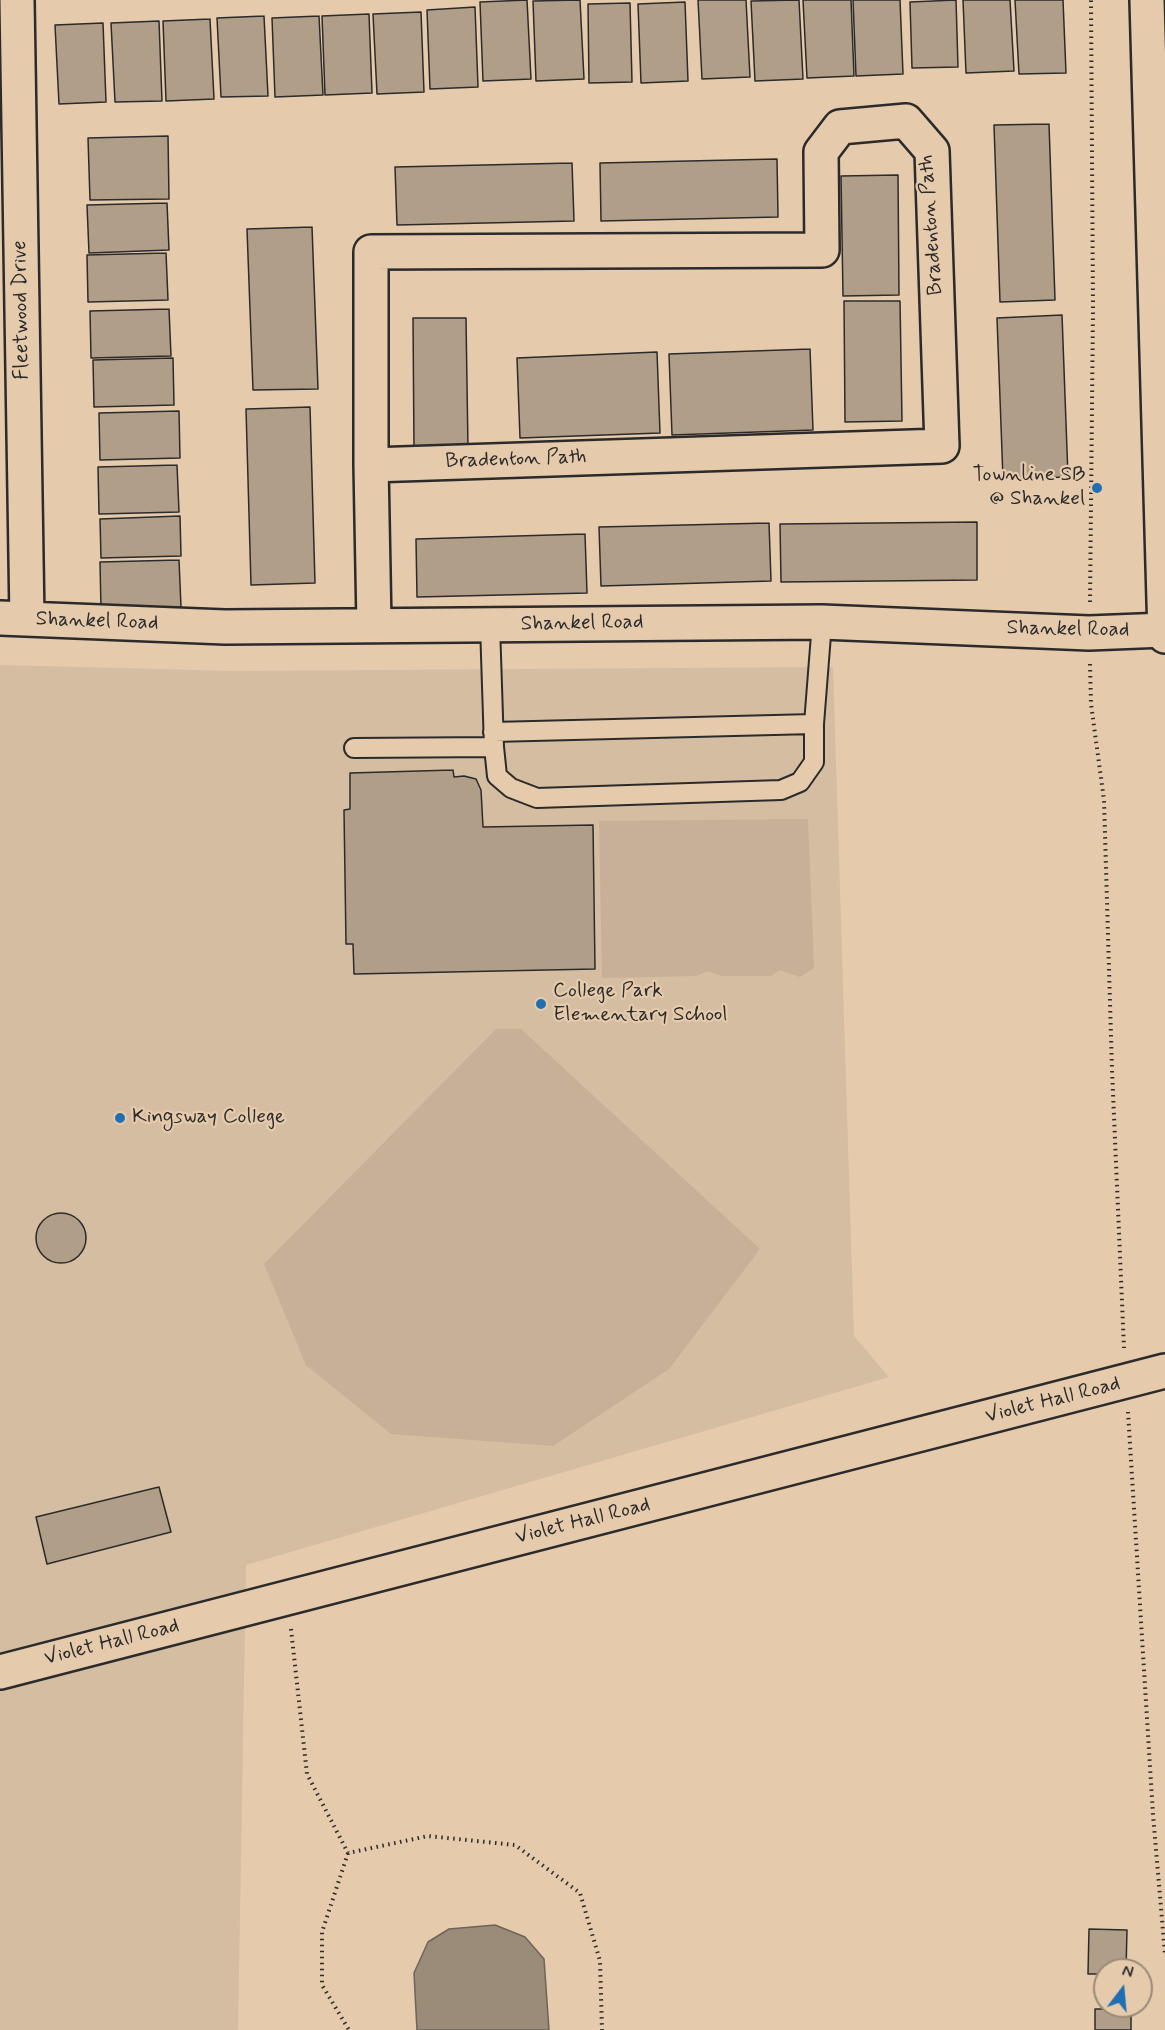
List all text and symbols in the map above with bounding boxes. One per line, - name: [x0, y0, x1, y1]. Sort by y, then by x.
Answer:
- street label: Bradenton Path: [915, 154, 949, 296]
- street label: Fleetwood Drive: [8, 240, 36, 380]
- street label: Bradenton Path: [445, 445, 587, 475]
- place label: Townline SB @ Shankel: [973, 463, 1085, 513]
- marker: Townline SB @ Shankel: [1090, 481, 1104, 495]
- street label: Shankel Road: [35, 607, 159, 637]
- street label: Shankel Road: [520, 610, 644, 638]
- street label: Shankel Road: [1006, 616, 1130, 644]
- place label: College Park Elementary School: [553, 979, 728, 1029]
- marker: College Park Elementary School: [534, 997, 548, 1011]
- place label: Kingsway College: [132, 1105, 285, 1131]
- marker: Kingsway College: [113, 1111, 127, 1125]
- street label: Violet Hall Road: [983, 1372, 1123, 1430]
- street label: Violet Hall Road: [513, 1493, 653, 1551]
- street label: Violet Hall Road: [42, 1614, 182, 1672]
- north arrow: [1093, 1958, 1153, 2018]
- text: N: [1120, 1961, 1136, 1984]

